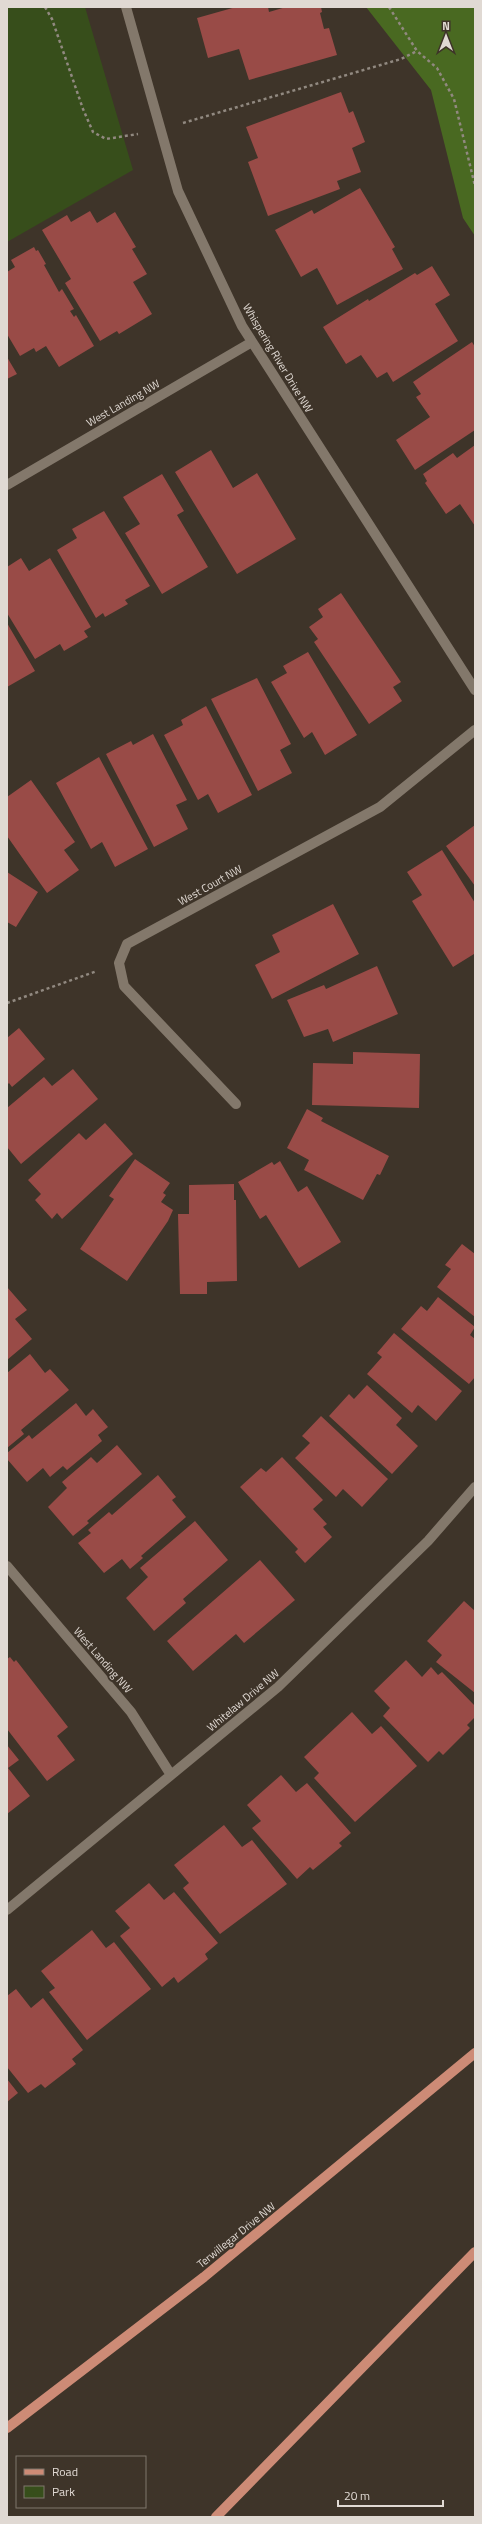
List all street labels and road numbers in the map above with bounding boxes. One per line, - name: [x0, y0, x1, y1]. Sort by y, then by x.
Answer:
- street label: Whispering River Drive NW: [239, 301, 317, 416]
- street label: West Landing NW: [83, 375, 163, 431]
- street label: West Court NW: [175, 861, 245, 909]
- street label: West Landing NW: [70, 1624, 136, 1697]
- street label: Whitelaw Drive NW: [203, 1665, 283, 1735]
- street label: Terwillegar Drive NW: [193, 2198, 279, 2272]

